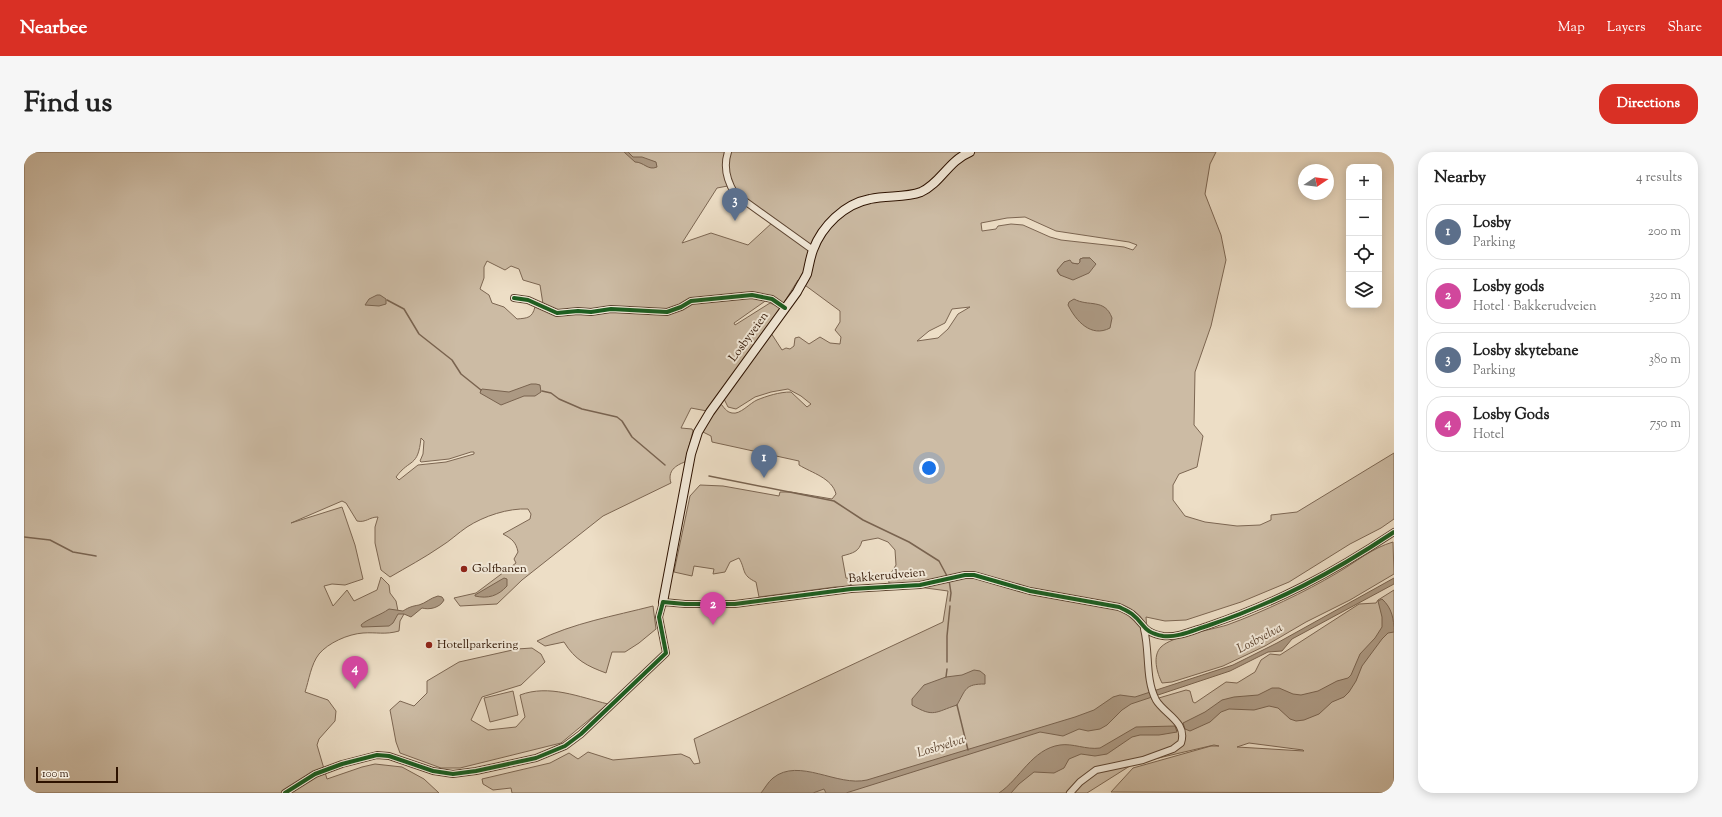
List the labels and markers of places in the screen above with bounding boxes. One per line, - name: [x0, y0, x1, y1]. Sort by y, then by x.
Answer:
- pin: 3: [722, 188, 748, 221]
- pin: 1: [751, 445, 777, 478]
- place label: Golfbanen: [472, 560, 527, 578]
- marker: Golfbanen: [459, 564, 469, 574]
- pin: 2: [700, 592, 726, 625]
- place label: Hotellparkering: [437, 636, 518, 654]
- marker: Hotellparkering: [424, 640, 434, 650]
- pin: 4: [342, 656, 368, 689]

